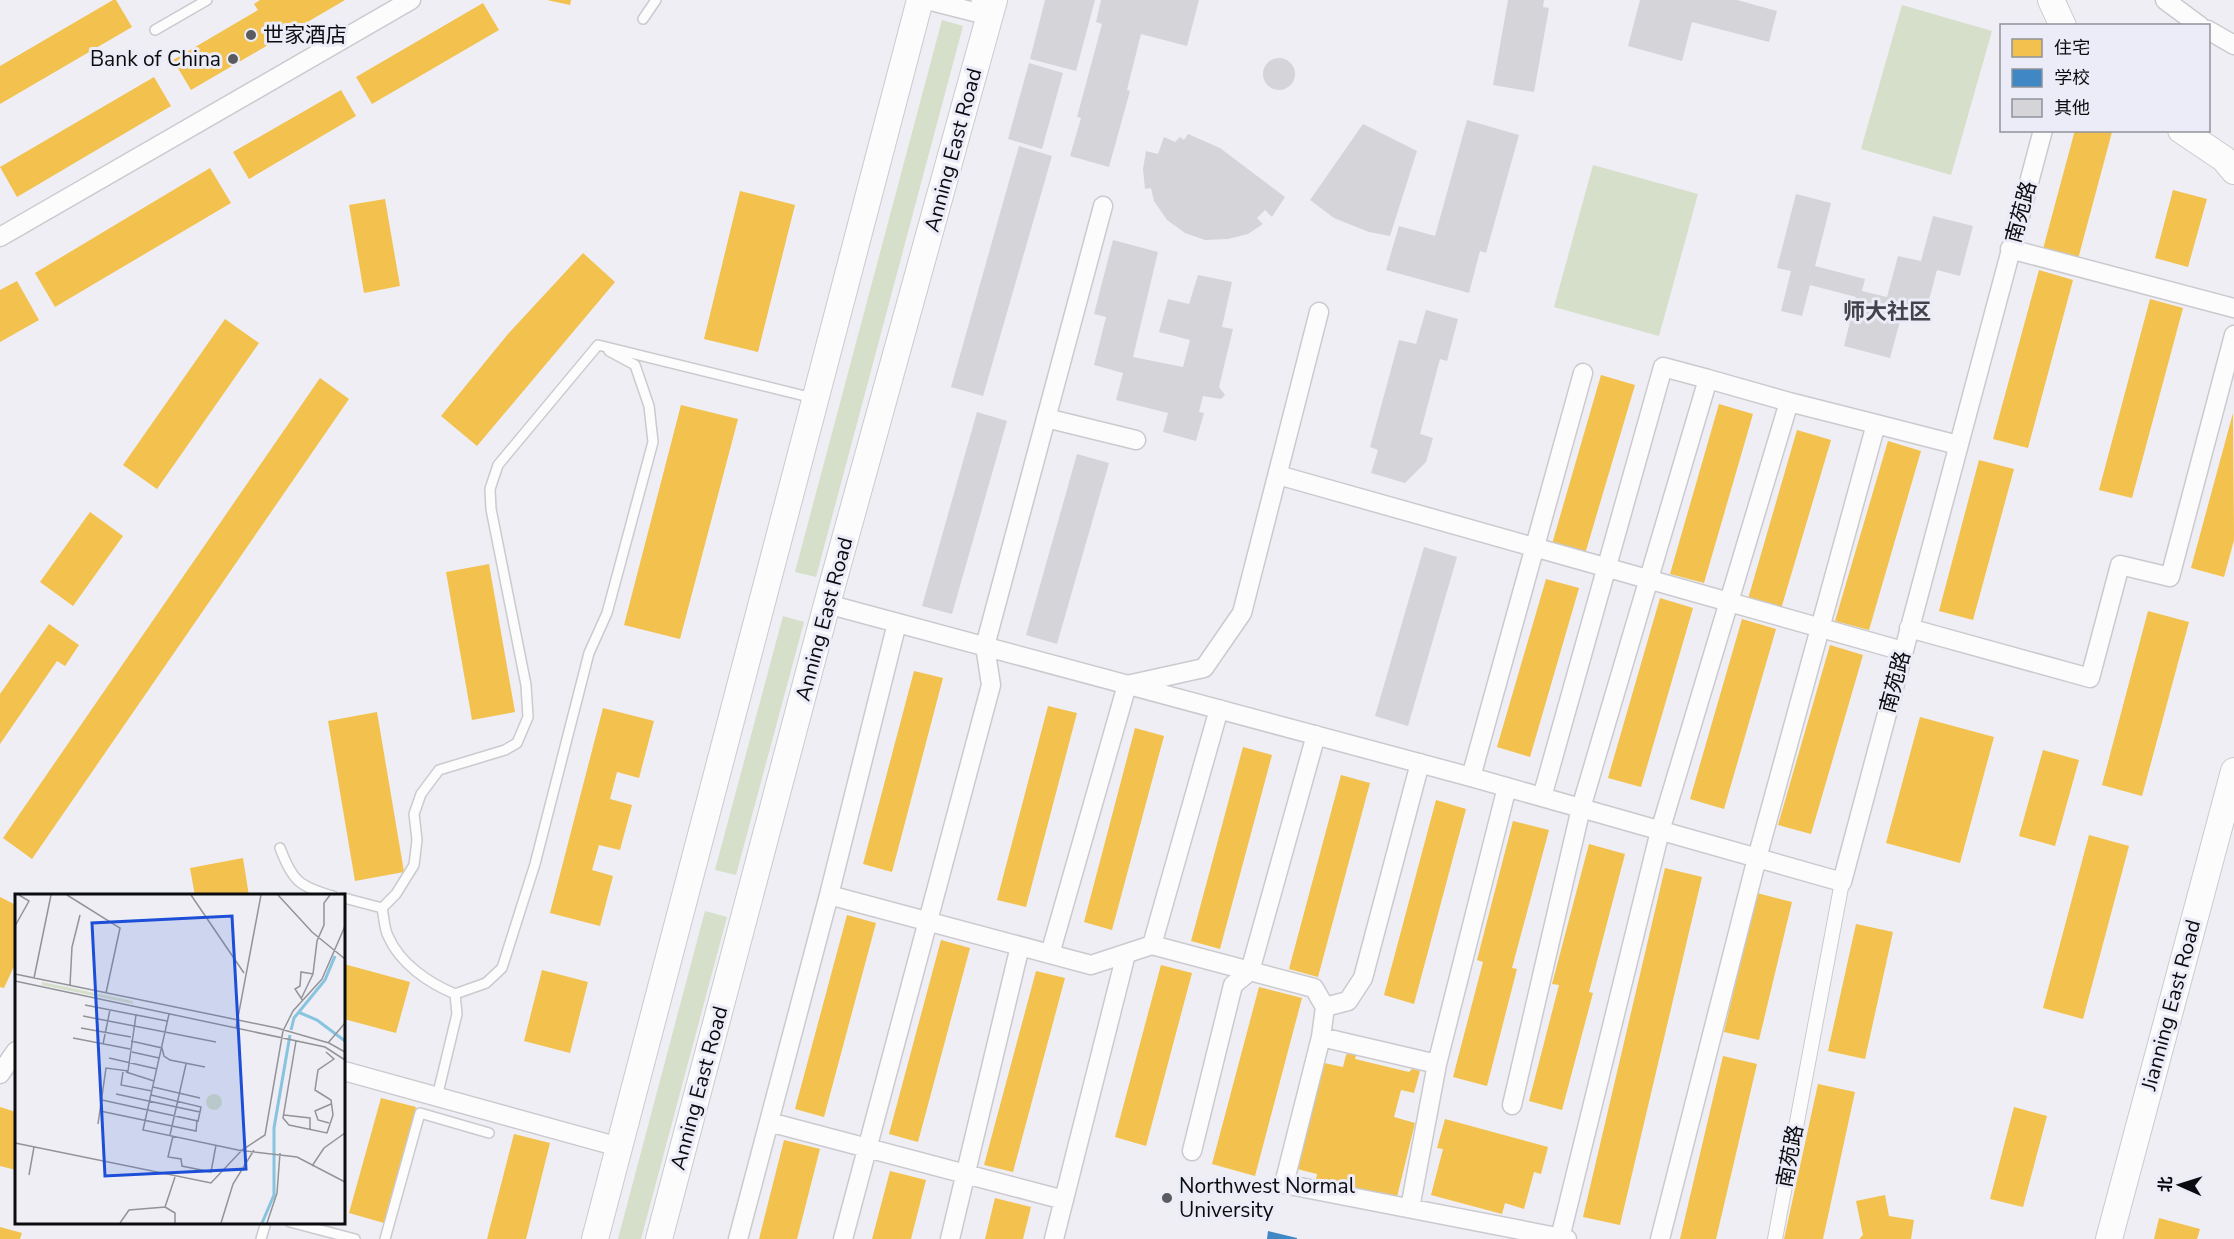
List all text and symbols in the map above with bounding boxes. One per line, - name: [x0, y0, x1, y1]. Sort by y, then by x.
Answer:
- place label: 世家酒店: [263, 21, 347, 49]
- legend: [2000, 24, 2210, 132]
- marker: 世家酒店: [244, 28, 258, 42]
- text: 住宅: [2054, 36, 2090, 60]
- place label: Bank of China: [90, 45, 221, 73]
- marker: Bank of China: [226, 52, 240, 66]
- street label: Anning East Road: [918, 65, 988, 235]
- text: 学校: [2054, 66, 2090, 90]
- text: 其他: [2054, 96, 2090, 120]
- street label: 南苑路: [1999, 178, 2043, 246]
- district label: 师大社区: [1843, 297, 1931, 327]
- street label: Anning East Road: [789, 534, 859, 704]
- street label: 南苑路: [1873, 648, 1917, 716]
- inset map: [15, 894, 345, 1224]
- street label: Jianning East Road: [2134, 916, 2207, 1095]
- street label: Anning East Road: [664, 1003, 734, 1173]
- street label: 南苑路: [1770, 1122, 1810, 1190]
- north arrow: [2150, 1155, 2210, 1215]
- place label: Northwest Normal University: [1179, 1172, 1356, 1224]
- text: 北: [2155, 1176, 2177, 1193]
- marker: Northwest Normal University: [1160, 1191, 1174, 1205]

